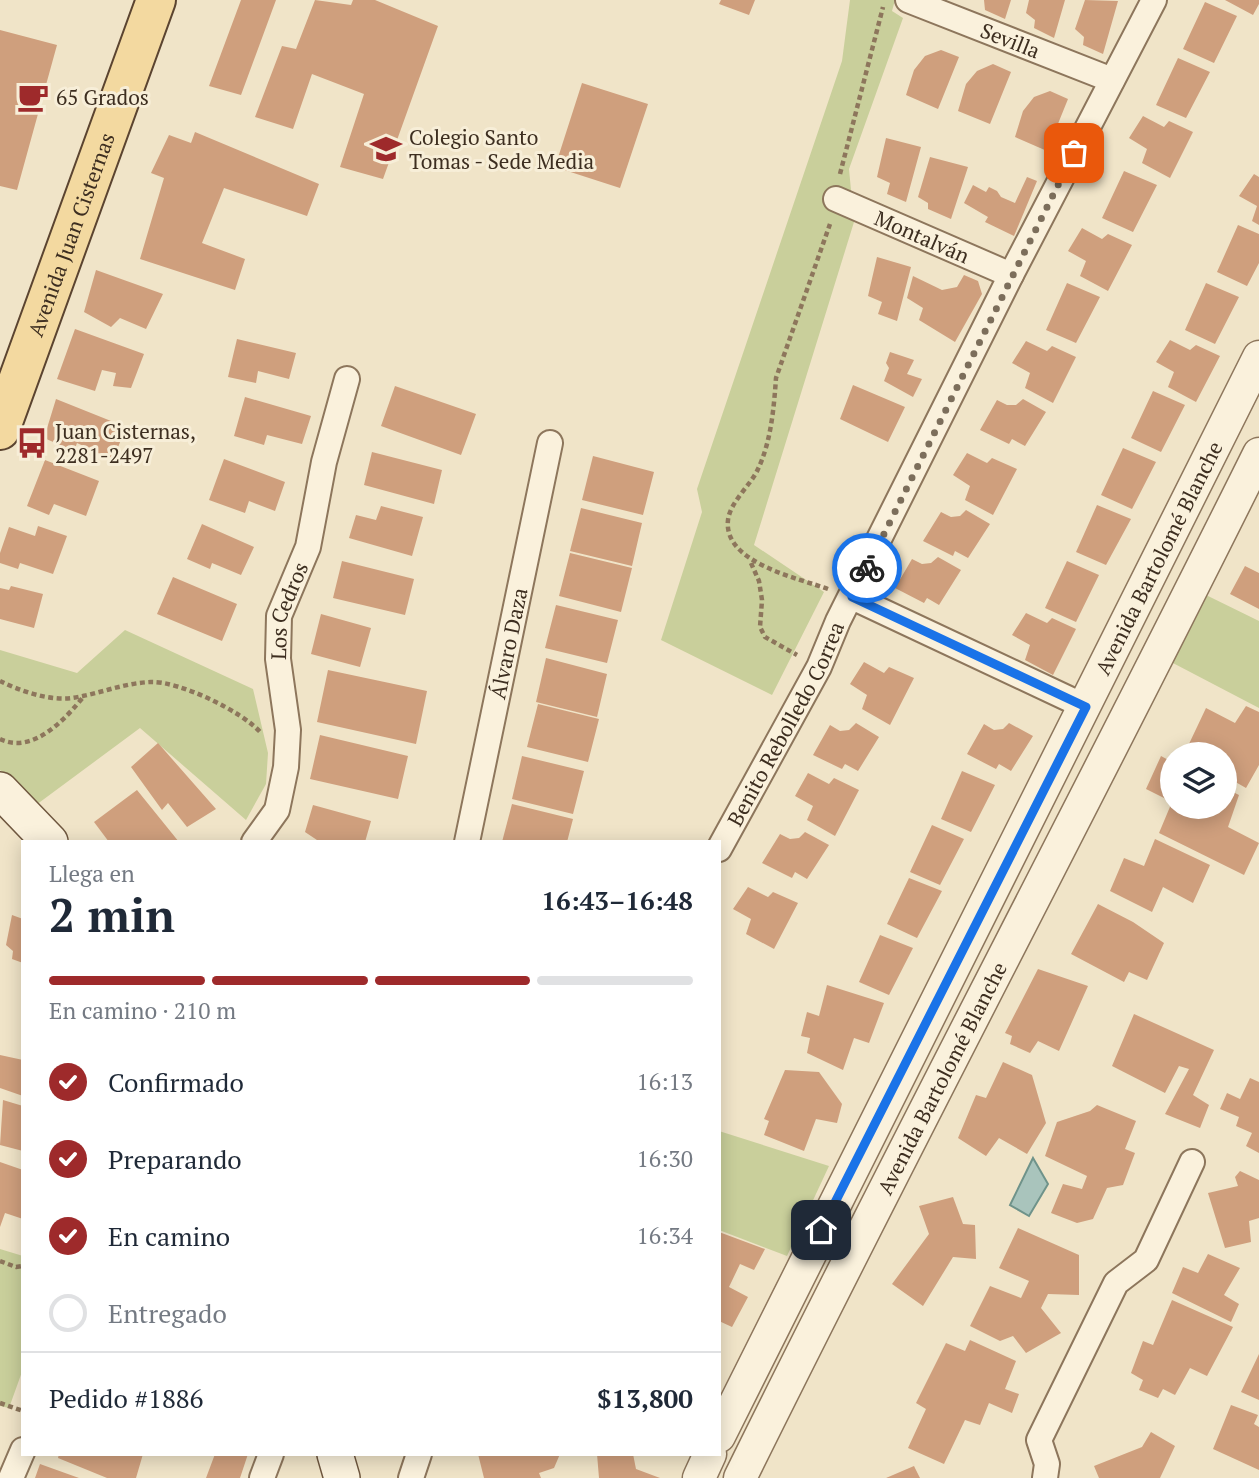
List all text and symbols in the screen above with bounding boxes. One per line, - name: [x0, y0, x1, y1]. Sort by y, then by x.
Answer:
- street label: Sevilla: [977, 16, 1045, 65]
- cafe icon: 65 Grados: [16, 80, 50, 114]
- place label: 65 Grados: [56, 83, 149, 111]
- place label: Colegio Santo Tomas - Sede Media: [409, 123, 594, 175]
- pin: [1044, 123, 1104, 183]
- street label: Avenida Juan Cisternas: [21, 129, 121, 340]
- school or university icon: Colegio Santo Tomas - Sede Media: [369, 132, 403, 166]
- icon: bag: [1055, 134, 1093, 172]
- street label: Montalván: [870, 204, 975, 270]
- place label: Juan Cisternas, 2281-2497: [55, 417, 196, 469]
- bus stop icon: Juan Cisternas, 2281-2497: [15, 426, 49, 460]
- street label: Avenida Bartolomé Blanche: [1088, 436, 1229, 679]
- courier: [832, 533, 902, 603]
- icon: bike: [848, 549, 886, 587]
- street label: Los Cedros: [264, 557, 314, 660]
- street label: Álvaro Daza: [483, 585, 534, 701]
- street label: Benito Rebolledo Correa: [720, 617, 850, 831]
- map controls: [1160, 742, 1237, 819]
- button: layers: [1160, 742, 1237, 819]
- text: Llega en: [49, 858, 135, 889]
- text: 16:43–16:48: [541, 883, 693, 917]
- text: 2 min: [49, 884, 175, 945]
- street label: Avenida Bartolomé Blanche: [871, 957, 1013, 1199]
- text: En camino · 210 m: [49, 995, 236, 1026]
- icon: check: [49, 1063, 87, 1101]
- text: Confirmado: [108, 1065, 244, 1099]
- text: 16:13: [636, 1066, 693, 1097]
- icon: check: [49, 1140, 87, 1178]
- text: Preparando: [108, 1142, 242, 1176]
- text: 16:30: [636, 1143, 693, 1174]
- pin: [791, 1200, 851, 1260]
- icon: home: [802, 1211, 840, 1249]
- icon: check: [49, 1217, 87, 1255]
- text: En camino: [108, 1219, 230, 1253]
- text: 16:34: [636, 1220, 693, 1251]
- text: Entregado: [108, 1296, 227, 1330]
- text: Pedido #1886: [49, 1381, 203, 1415]
- text: $13,800: [597, 1381, 693, 1415]

